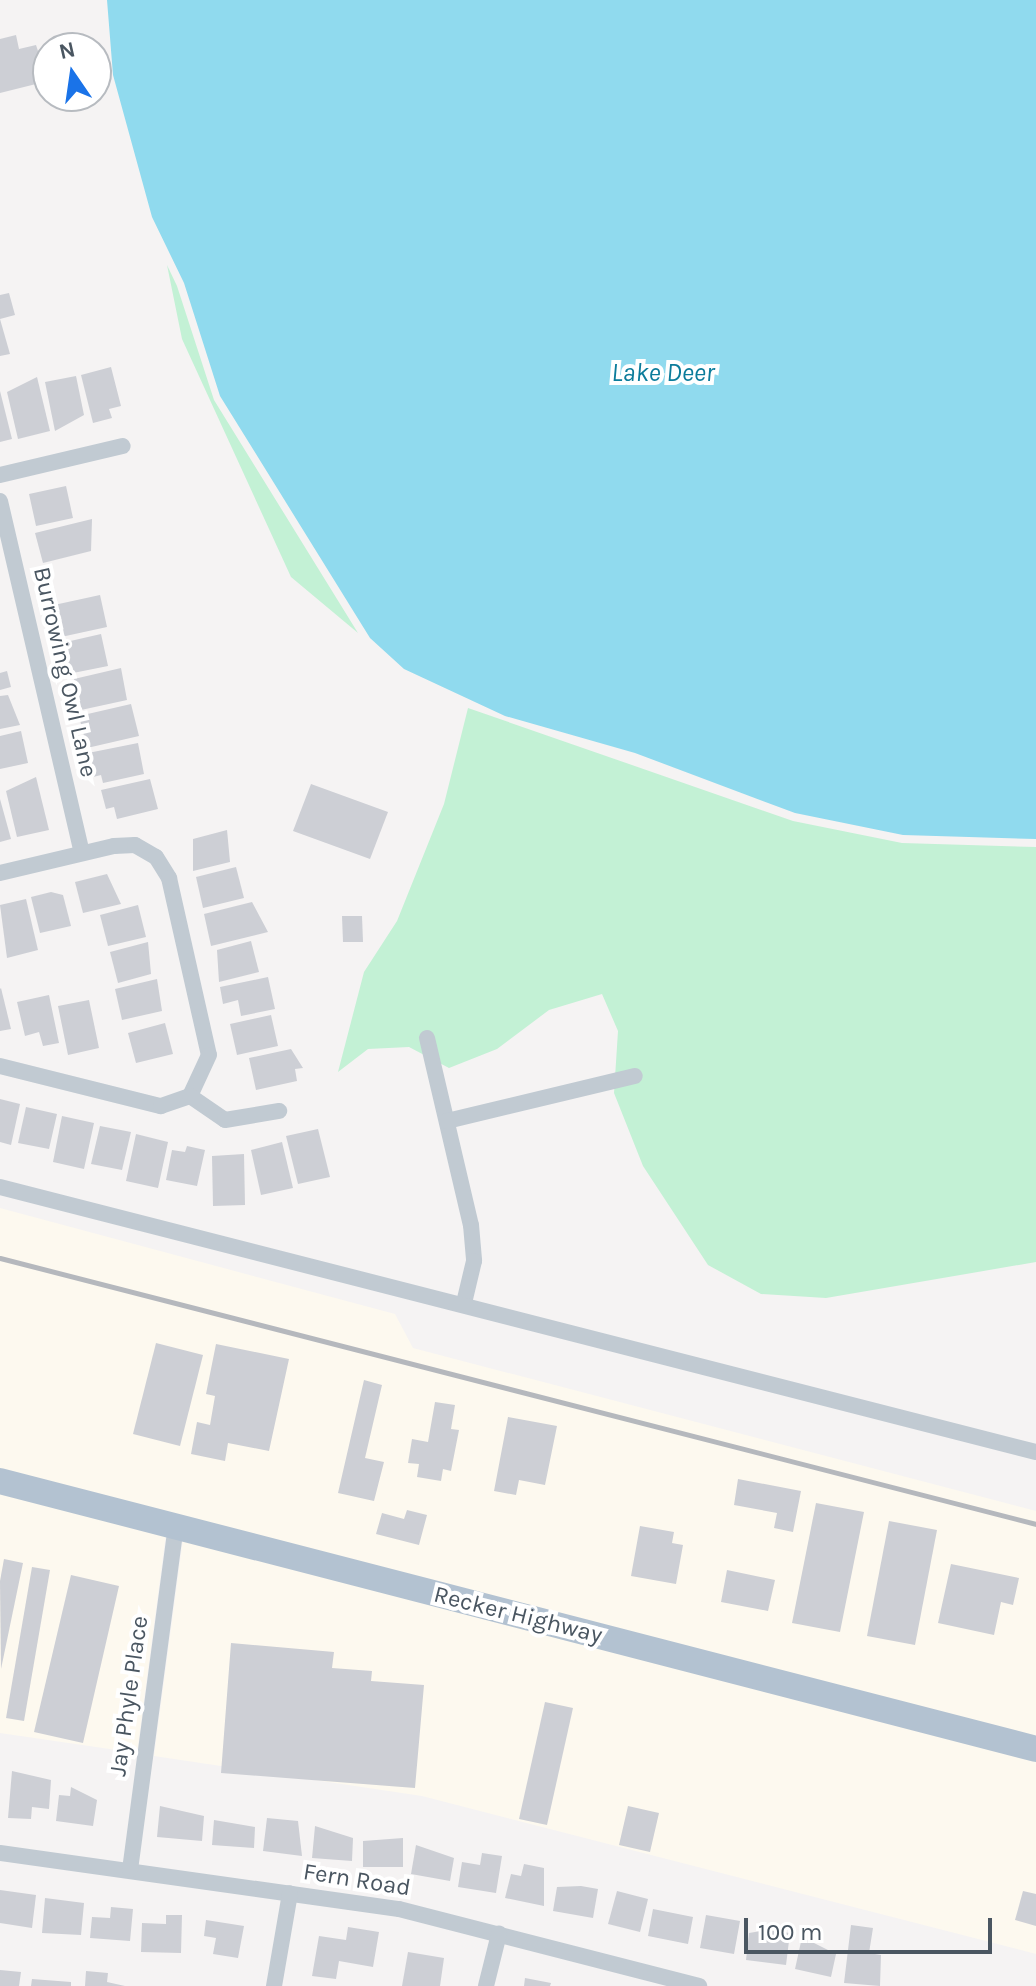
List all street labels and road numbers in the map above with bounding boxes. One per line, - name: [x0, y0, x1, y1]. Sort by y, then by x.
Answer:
- street label: Burrowing Owl Lane: [27, 564, 103, 780]
- street label: Recker Highway: [431, 1580, 605, 1650]
- street label: Jay Phyle Place: [104, 1614, 154, 1778]
- street label: Fern Road: [301, 1857, 413, 1903]

